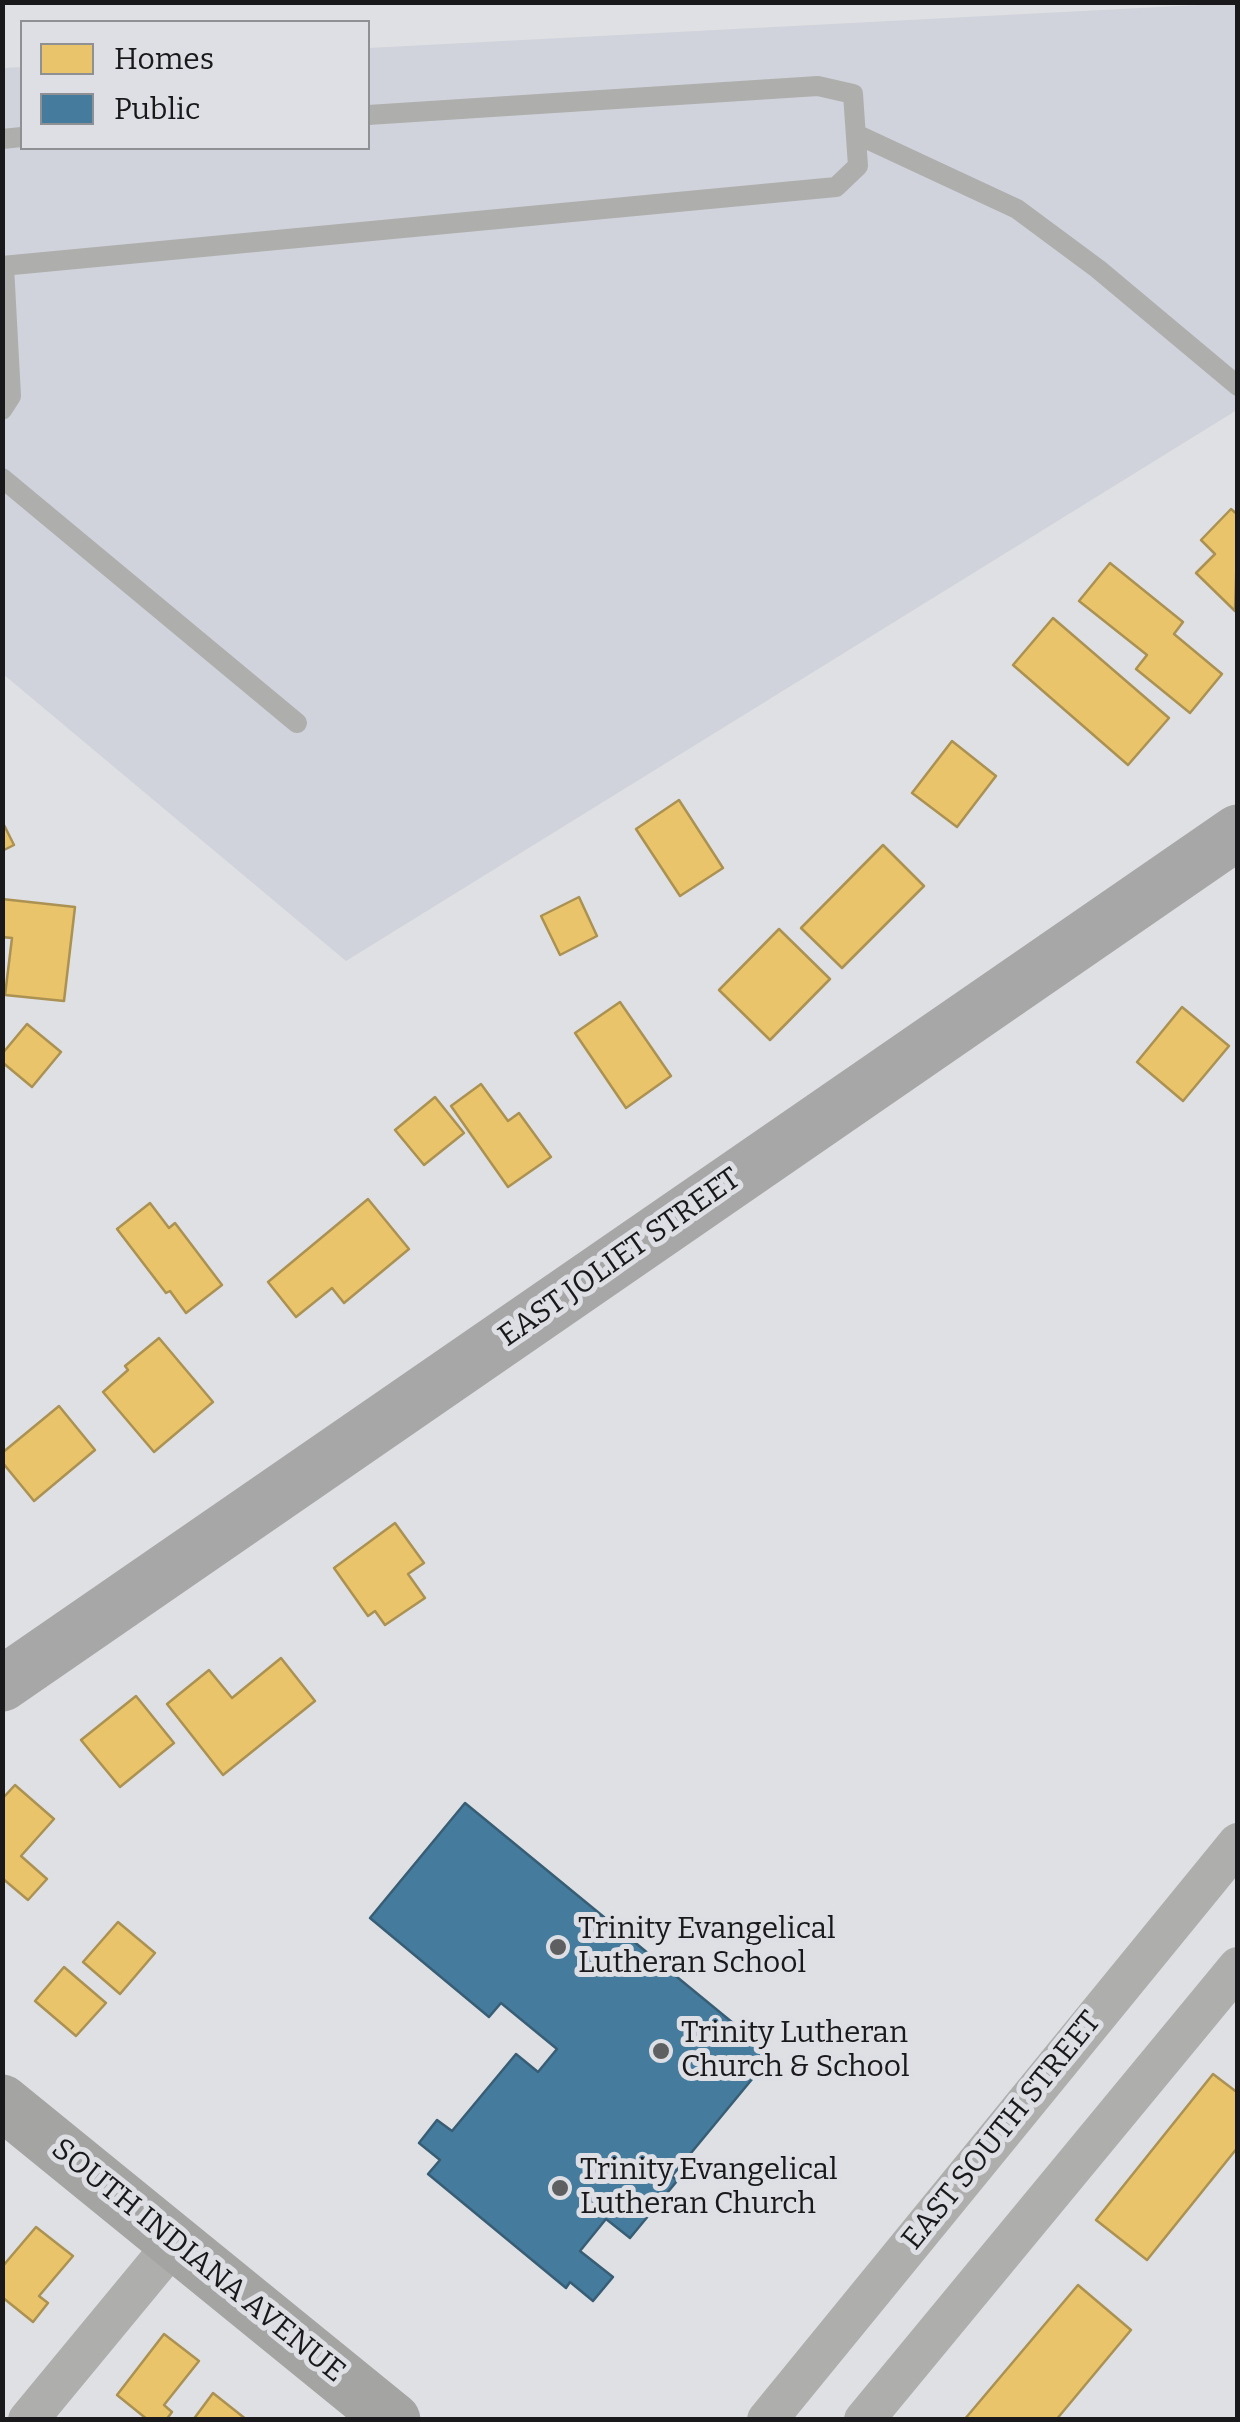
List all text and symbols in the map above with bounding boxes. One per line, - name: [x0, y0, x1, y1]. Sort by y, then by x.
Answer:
- legend: [20, 20, 370, 150]
- text: Homes: [114, 41, 214, 77]
- text: Public: [114, 91, 200, 127]
- street label: EAST JOLIET STREET: [492, 1161, 748, 1355]
- place label: Trinity Evangelical Lutheran School: [578, 1912, 836, 1982]
- marker: Trinity Evangelical Lutheran School: [547, 1936, 569, 1958]
- street label: EAST SOUTH STREET: [895, 2005, 1109, 2257]
- place label: Trinity Lutheran Church & School: [681, 2016, 910, 2086]
- marker: Trinity Lutheran Church & School: [650, 2040, 672, 2062]
- street label: SOUTH INDIANA AVENUE: [44, 2132, 352, 2390]
- place label: Trinity Evangelical Lutheran Church: [580, 2153, 838, 2224]
- marker: Trinity Evangelical Lutheran Church: [549, 2177, 571, 2199]

